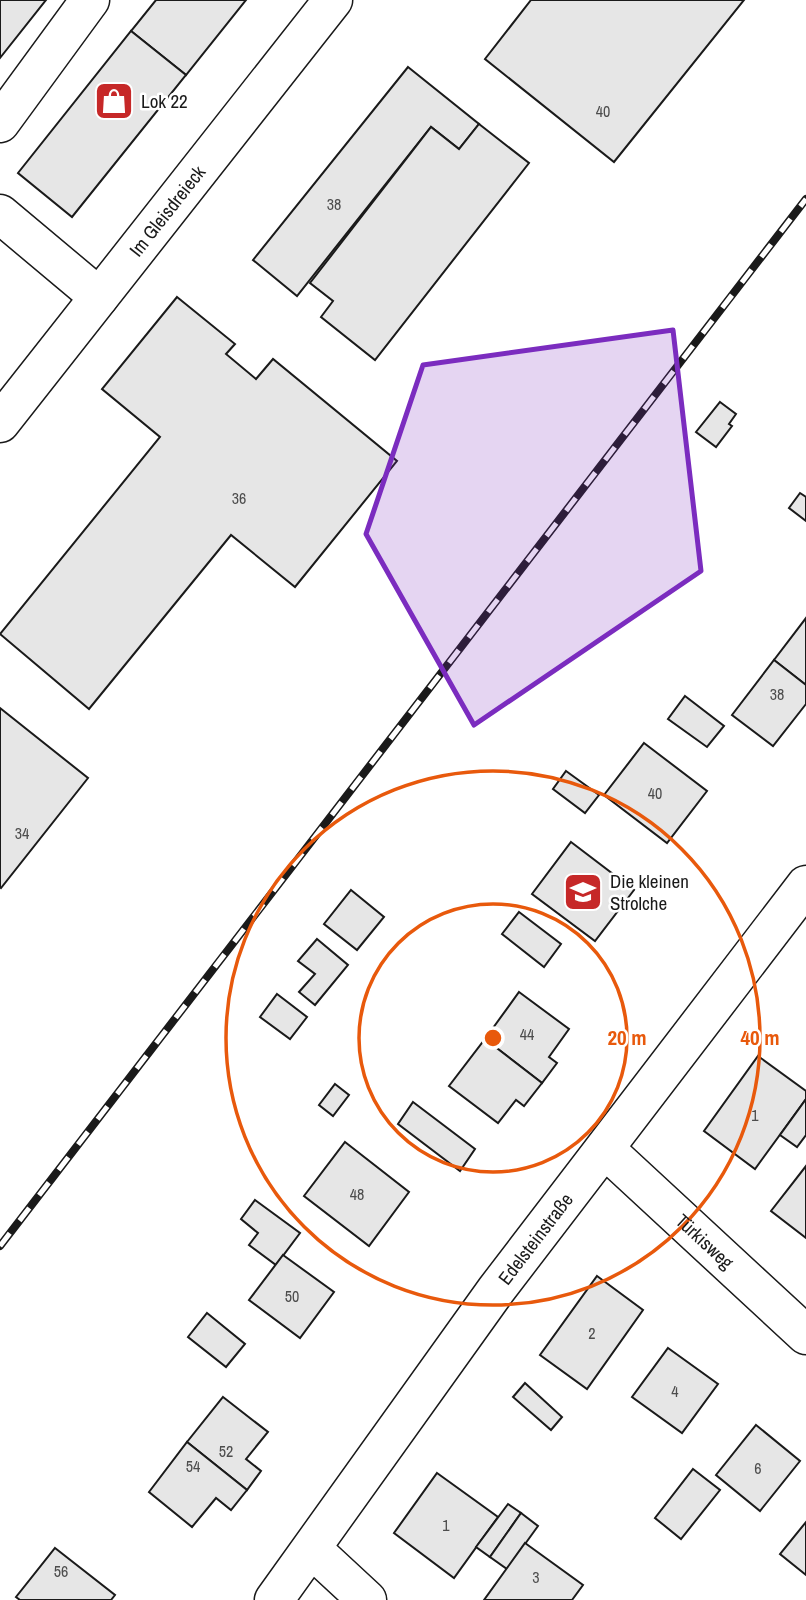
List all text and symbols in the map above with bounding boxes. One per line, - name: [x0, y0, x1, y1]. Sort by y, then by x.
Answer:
- shop icon: Lok 22: [93, 80, 135, 122]
- place label: Lok 22: [141, 88, 188, 114]
- house number: 40: [596, 100, 610, 122]
- street label: Im Gleisdreieck: [123, 160, 211, 262]
- house number: 38: [327, 193, 341, 215]
- house number: 36: [232, 487, 246, 509]
- house number: 38: [770, 683, 784, 705]
- house number: 40: [648, 782, 662, 804]
- house number: 34: [15, 822, 29, 844]
- place label: Die kleinen Strolche: [610, 868, 689, 916]
- school or university icon: Die kleinen Strolche: [562, 871, 604, 913]
- house number: 44: [520, 1023, 534, 1045]
- text: 20 m: [607, 1023, 647, 1052]
- text: 40 m: [740, 1023, 780, 1052]
- centre of rings: [481, 1026, 505, 1050]
- house number: 1: [751, 1104, 759, 1126]
- house number: 48: [350, 1183, 364, 1205]
- street label: Edelsteinstraße: [492, 1187, 579, 1290]
- street label: Türkisweg: [670, 1208, 740, 1275]
- house number: 50: [285, 1285, 299, 1307]
- house number: 2: [588, 1322, 596, 1344]
- house number: 4: [671, 1380, 679, 1402]
- house number: 52: [219, 1440, 233, 1462]
- house number: 54: [186, 1455, 200, 1477]
- house number: 6: [754, 1457, 762, 1479]
- house number: 1: [442, 1514, 450, 1536]
- house number: 56: [54, 1560, 68, 1582]
- house number: 3: [532, 1566, 540, 1588]

